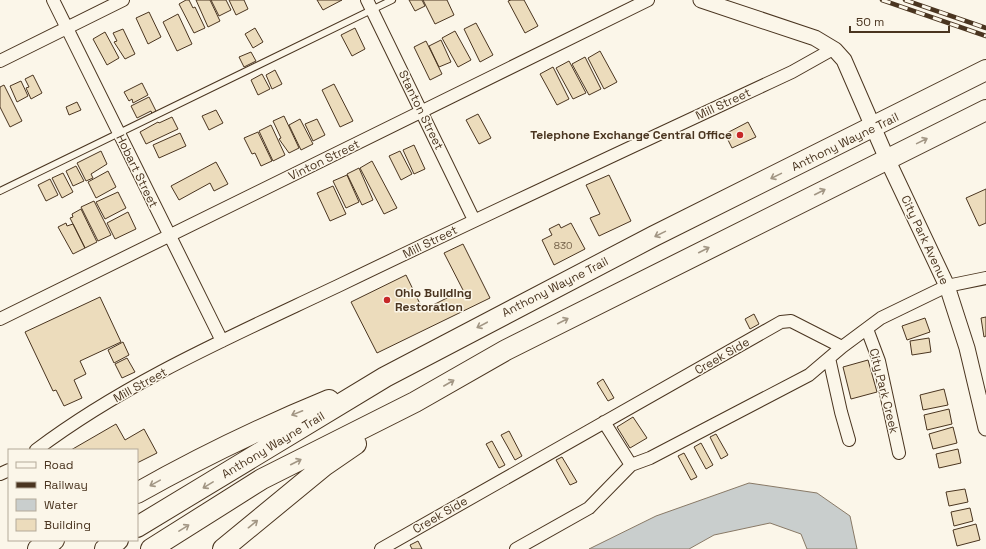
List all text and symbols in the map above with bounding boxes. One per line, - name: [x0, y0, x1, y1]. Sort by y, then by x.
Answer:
- scale bar: [850, 8, 949, 34]
- text: 50 m: [856, 14, 884, 30]
- street label: Stanton Street: [395, 68, 447, 152]
- street label: Mill Street: [693, 84, 753, 124]
- street label: Anthony Wayne Trail: [789, 109, 901, 175]
- place label: Telephone Exchange Central Office: [530, 127, 732, 143]
- marker: Telephone Exchange Central Office: [735, 130, 745, 140]
- street label: Hobart Street: [112, 132, 162, 210]
- street label: Vinton Street: [286, 136, 362, 184]
- one-way arrow: [915, 137, 927, 144]
- one-way arrow: [771, 173, 783, 180]
- one-way arrow: [814, 188, 826, 195]
- street label: City Park Avenue: [897, 193, 953, 287]
- street label: Mill Street: [400, 222, 460, 262]
- one-way arrow: [654, 230, 666, 238]
- house number: 830: [554, 239, 572, 252]
- one-way arrow: [698, 246, 710, 253]
- street label: Anthony Wayne Trail: [499, 253, 611, 321]
- place label: Ohio Building Restoration: [395, 285, 472, 315]
- marker: Ohio Building Restoration: [382, 295, 392, 305]
- one-way arrow: [557, 317, 569, 324]
- one-way arrow: [476, 322, 488, 329]
- street label: Creek Side: [692, 334, 752, 378]
- street label: City Park Creek: [866, 347, 902, 436]
- street label: Mill Street: [110, 364, 170, 406]
- one-way arrow: [443, 378, 455, 386]
- street label: Anthony Wayne Trail: [218, 408, 328, 482]
- one-way arrow: [291, 410, 303, 417]
- legend: [8, 449, 138, 541]
- text: Road: [44, 457, 73, 473]
- one-way arrow: [290, 458, 302, 465]
- text: Railway: [44, 477, 88, 493]
- one-way arrow: [149, 480, 161, 488]
- one-way arrow: [202, 481, 214, 489]
- street label: Creek Side: [410, 493, 470, 537]
- text: Water: [44, 497, 78, 513]
- text: Building: [44, 517, 91, 533]
- one-way arrow: [247, 520, 258, 529]
- one-way arrow: [178, 524, 190, 532]

